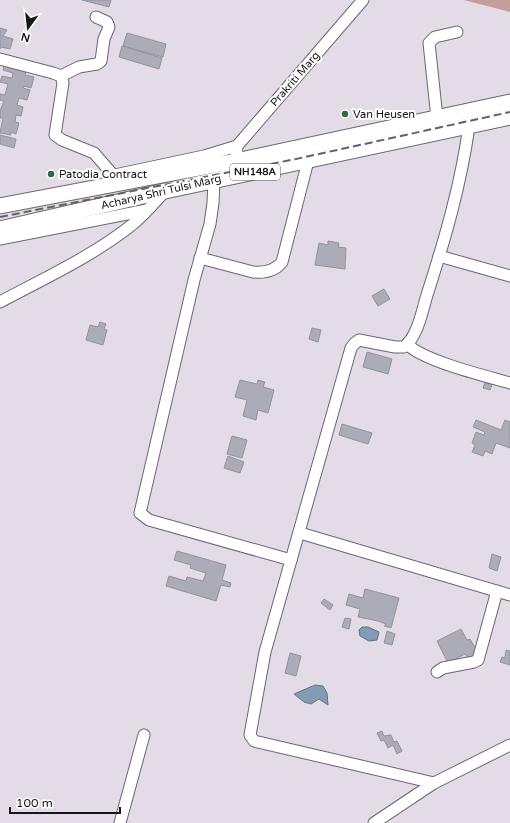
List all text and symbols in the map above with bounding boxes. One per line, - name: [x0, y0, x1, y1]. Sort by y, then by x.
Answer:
- north arrow: [8, 8, 48, 48]
- text: N: [20, 30, 31, 45]
- street label: Prakriti Marg: [268, 49, 322, 109]
- place label: Van Heusen: [353, 108, 415, 121]
- marker: Van Heusen: [340, 109, 350, 119]
- road number: NH148A: [230, 164, 280, 180]
- place label: Patodia Contract: [59, 168, 147, 181]
- marker: Patodia Contract: [46, 169, 56, 179]
- street label: Acharya Shri Tulsi Marg: [99, 172, 223, 212]
- scale bar: [10, 789, 120, 815]
- text: 100 m: [16, 796, 53, 810]

